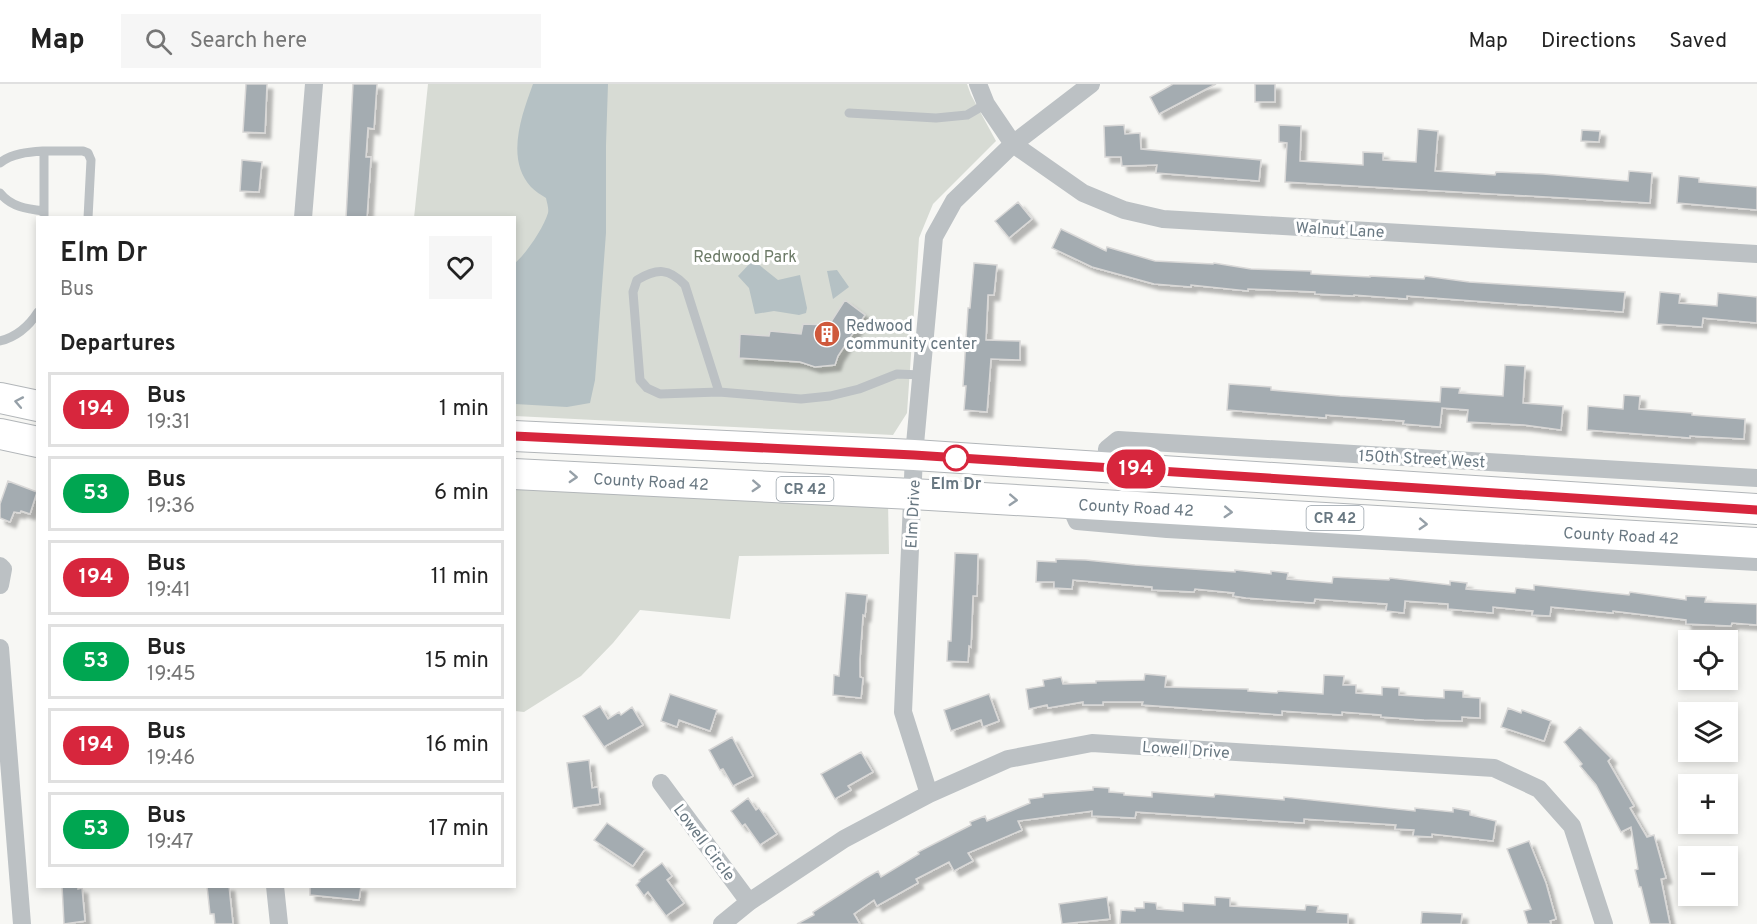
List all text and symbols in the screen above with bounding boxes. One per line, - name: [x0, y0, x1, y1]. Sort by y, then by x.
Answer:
- search box: [121, 14, 541, 68]
- text: Map: [30, 23, 85, 59]
- icon: search: [142, 25, 175, 58]
- text: Search here: [190, 28, 307, 55]
- text: Map: [1468, 28, 1508, 55]
- text: Directions: [1541, 28, 1636, 55]
- text: Saved: [1669, 28, 1727, 55]
- street label: Walnut Lane: [1295, 219, 1385, 243]
- text: Elm Dr: [60, 236, 147, 272]
- button: heart: [429, 236, 492, 299]
- park label: Redwood Park: [693, 248, 797, 268]
- text: Bus: [60, 277, 94, 303]
- place label: Redwood community center: [846, 317, 977, 355]
- building icon: Redwood community center: [812, 319, 842, 349]
- text: Departures: [60, 331, 176, 358]
- text: Bus: [147, 383, 186, 410]
- one-way arrow: [14, 396, 24, 409]
- text: 194: [79, 396, 113, 423]
- text: 1 min: [439, 396, 489, 423]
- text: 19:31: [147, 410, 190, 436]
- marker: Elm Dr: [943, 445, 969, 471]
- street label: 150th Street West: [1358, 447, 1486, 473]
- line badge: 194: [1102, 450, 1170, 488]
- text: 194: [1119, 456, 1153, 483]
- text: Bus: [147, 467, 186, 494]
- street label: County Road 42: [593, 470, 709, 496]
- one-way arrow: [568, 471, 577, 484]
- place label: Elm Dr: [931, 475, 982, 495]
- road number: CR 42: [776, 477, 834, 501]
- street label: Elm Drive: [902, 479, 926, 549]
- text: 53: [83, 480, 109, 507]
- text: 6 min: [434, 480, 489, 507]
- one-way arrow: [752, 480, 761, 493]
- one-way arrow: [1008, 493, 1017, 506]
- text: 19:36: [147, 494, 195, 520]
- street label: County Road 42: [1078, 496, 1194, 522]
- one-way arrow: [1224, 506, 1233, 519]
- road number: CR 42: [1306, 506, 1364, 530]
- one-way arrow: [1419, 517, 1428, 530]
- street label: County Road 42: [1563, 524, 1679, 550]
- text: Bus: [147, 551, 186, 578]
- text: 194: [79, 564, 113, 591]
- text: 11 min: [431, 564, 489, 591]
- text: 19:41: [147, 578, 191, 604]
- map controls: [1678, 630, 1738, 906]
- button: locate: [1678, 630, 1738, 690]
- text: Bus: [147, 635, 186, 662]
- text: 53: [83, 648, 109, 675]
- text: 15 min: [425, 648, 489, 675]
- text: 19:45: [147, 662, 196, 688]
- button: layers: [1678, 702, 1738, 762]
- text: Bus: [147, 719, 186, 746]
- text: 194: [79, 732, 113, 759]
- text: 16 min: [426, 732, 489, 759]
- street label: Lowell Drive: [1141, 738, 1230, 764]
- text: 19:46: [147, 746, 195, 772]
- button: +: [1678, 774, 1738, 834]
- street label: Lowell Circle: [668, 801, 739, 885]
- text: Bus: [147, 803, 186, 830]
- text: 53: [83, 816, 109, 843]
- text: 17 min: [429, 816, 489, 843]
- text: 19:47: [147, 830, 194, 856]
- button: −: [1678, 846, 1738, 906]

